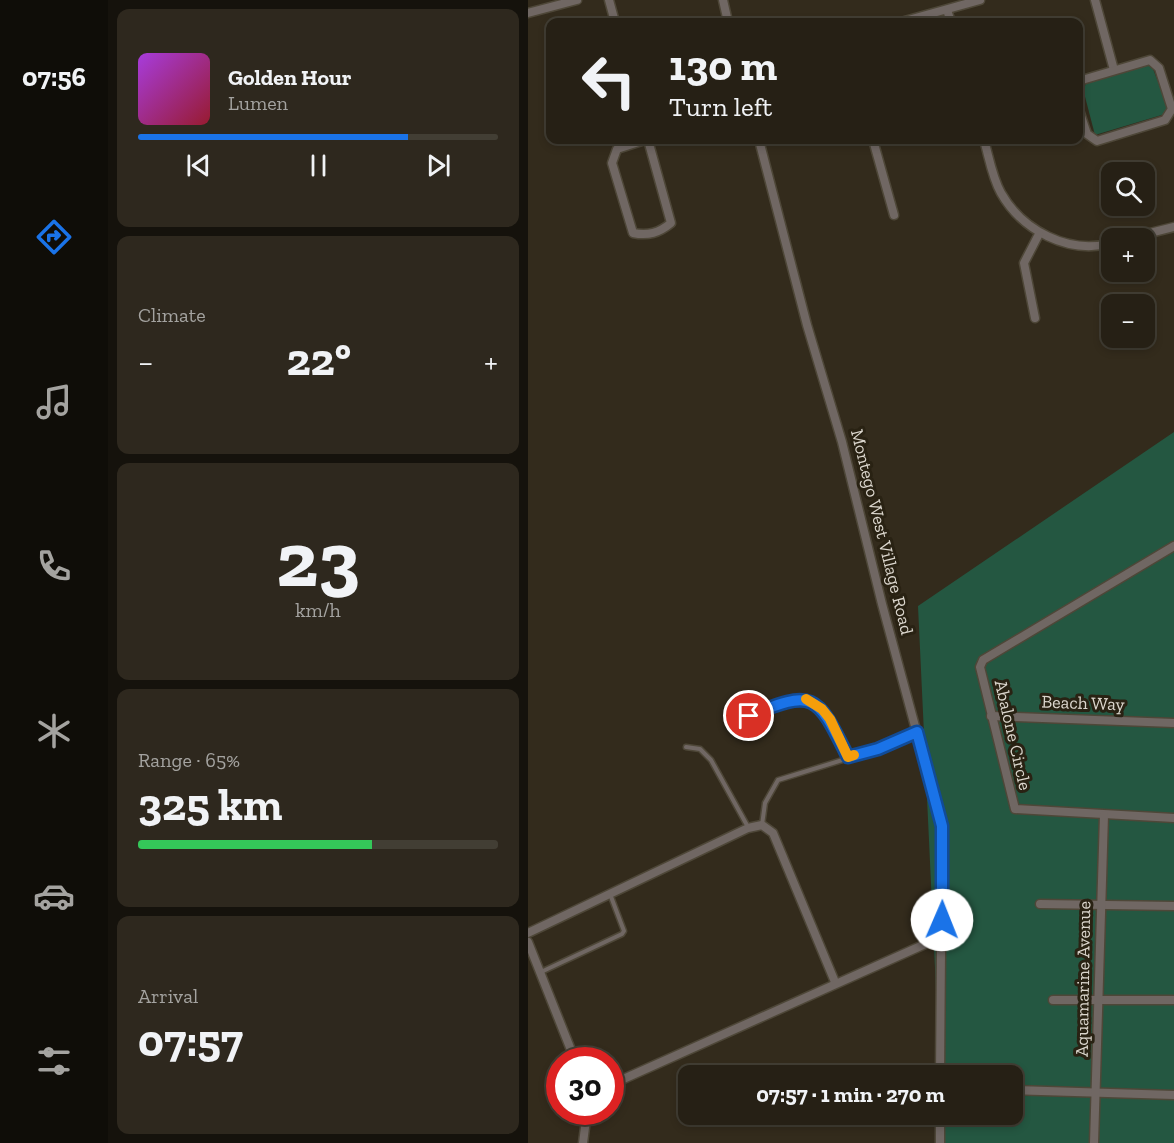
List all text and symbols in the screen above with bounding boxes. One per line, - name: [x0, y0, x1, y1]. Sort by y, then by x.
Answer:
- text: 130 m: [669, 40, 777, 91]
- icon: left: [570, 42, 648, 120]
- text: 07:56: [22, 61, 86, 93]
- text: Golden Hour: [228, 64, 352, 91]
- text: Lumen: [228, 91, 288, 115]
- text: Turn left: [669, 91, 772, 123]
- icon: previous: [182, 149, 215, 182]
- icon: pause: [302, 149, 335, 182]
- icon: next: [422, 149, 455, 182]
- map controls: [1101, 162, 1155, 348]
- button: search: [1101, 162, 1155, 216]
- icon: directions: [33, 216, 75, 258]
- button: +: [1101, 228, 1155, 282]
- button: −: [1101, 294, 1155, 348]
- text: Climate: [138, 303, 206, 327]
- text: 22°: [286, 333, 351, 387]
- text: −: [138, 342, 153, 381]
- text: +: [484, 342, 498, 381]
- icon: music: [33, 381, 75, 423]
- street label: Montego West Village Road: [846, 427, 918, 637]
- text: 23: [276, 512, 360, 606]
- icon: phone: [33, 545, 75, 587]
- text: km/h: [295, 598, 341, 622]
- street label: Abalone Circle: [990, 678, 1036, 792]
- pin: [723, 690, 774, 741]
- street label: Beach Way: [1041, 691, 1126, 715]
- icon: arrive: [732, 699, 765, 732]
- icon: climate: [33, 710, 75, 752]
- text: Range · 65%: [138, 748, 240, 772]
- text: 325 km: [138, 778, 282, 832]
- icon: car: [33, 875, 75, 917]
- position arrow: [910, 888, 974, 952]
- street label: Aquamarine Avenue: [1071, 901, 1095, 1057]
- text: Arrival: [138, 984, 198, 1008]
- text: 07:57: [138, 1014, 243, 1068]
- icon: filters: [33, 1040, 75, 1082]
- speed limit sign: 30: [546, 1047, 624, 1125]
- text: 07:57 · 1 min · 270 m: [756, 1081, 945, 1108]

